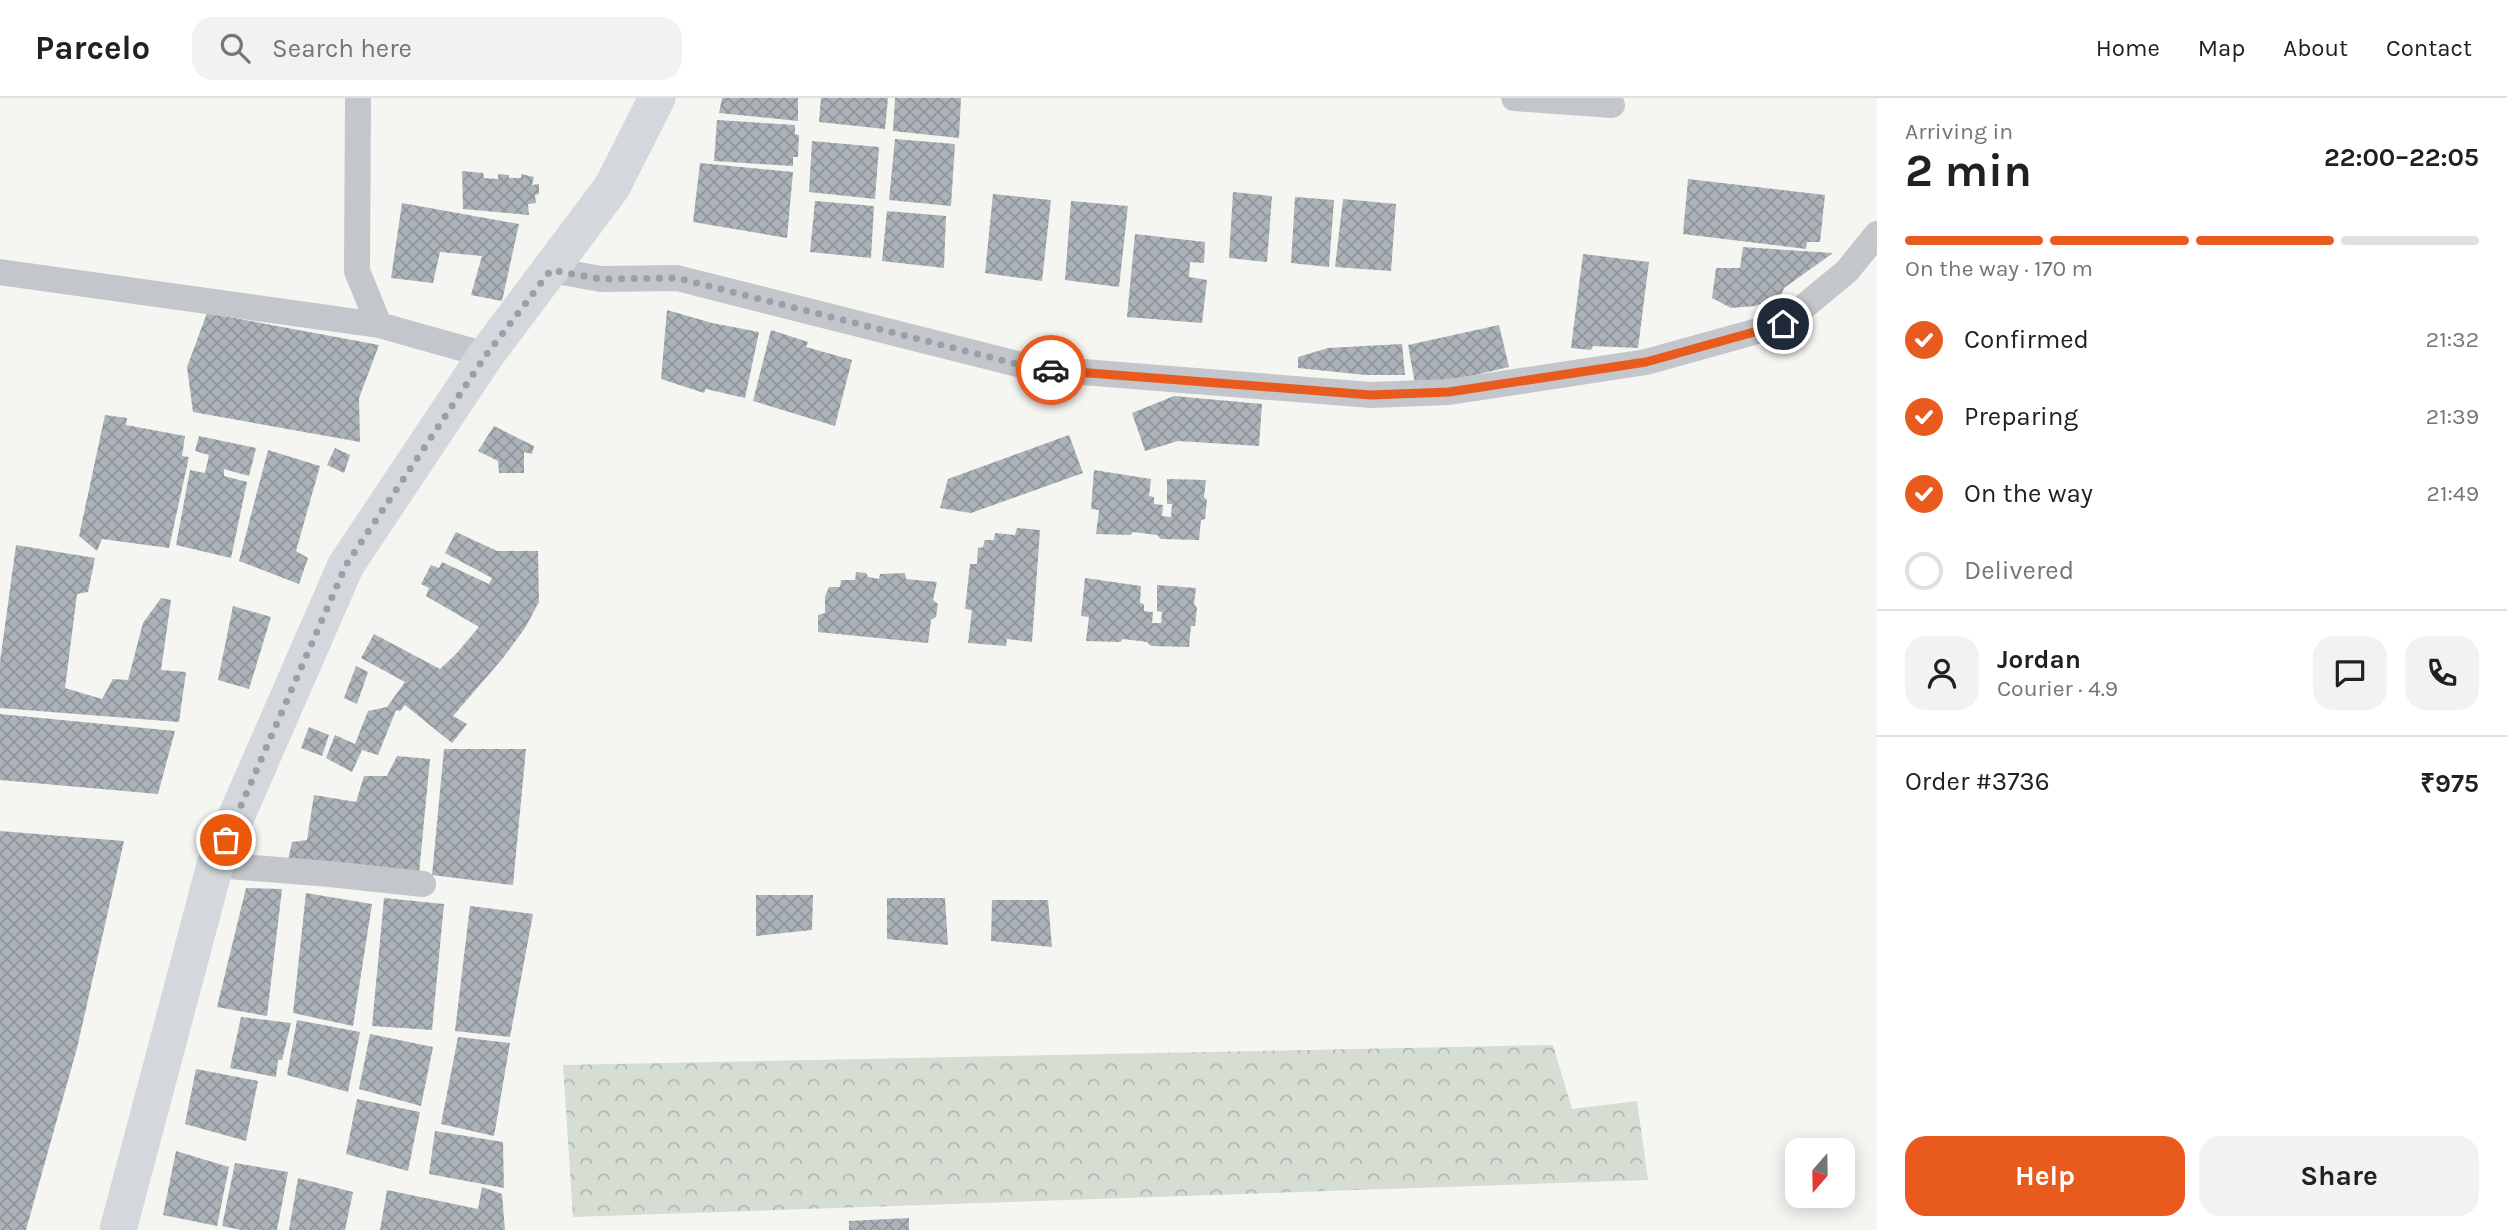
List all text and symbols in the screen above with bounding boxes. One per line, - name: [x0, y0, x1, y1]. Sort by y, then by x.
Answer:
- search box: [192, 17, 682, 80]
- text: Parcelo: [35, 29, 150, 67]
- icon: search: [216, 29, 254, 67]
- text: Search here: [272, 33, 412, 64]
- text: Home: [2096, 34, 2160, 62]
- text: Map: [2198, 34, 2245, 62]
- text: About: [2283, 34, 2348, 62]
- text: Contact: [2386, 34, 2472, 62]
- text: Arriving in: [1905, 118, 2013, 145]
- text: 22:00–22:05: [2324, 142, 2479, 173]
- text: 2 min: [1905, 144, 2032, 198]
- text: On the way · 170 m: [1905, 255, 2093, 282]
- pin: [1753, 294, 1813, 354]
- icon: home: [1764, 305, 1802, 343]
- icon: check: [1905, 321, 1943, 359]
- text: Confirmed: [1964, 324, 2089, 355]
- text: 21:32: [2426, 326, 2479, 353]
- courier: [1016, 335, 1086, 405]
- icon: car: [1032, 351, 1070, 389]
- icon: check: [1905, 398, 1943, 436]
- text: Preparing: [1964, 401, 2078, 432]
- text: 21:39: [2426, 403, 2479, 430]
- icon: check: [1905, 475, 1943, 513]
- text: On the way: [1964, 478, 2093, 509]
- text: 21:49: [2427, 480, 2479, 507]
- text: Delivered: [1964, 555, 2074, 586]
- button: person: [1905, 636, 1979, 710]
- button: chat: [2313, 636, 2387, 710]
- button: phone: [2405, 636, 2479, 710]
- text: Jordan: [1997, 644, 2081, 675]
- text: Courier · 4.9: [1997, 675, 2118, 702]
- text: Order #3736: [1905, 766, 2050, 797]
- text: ₹975: [2420, 768, 2479, 799]
- pin: [196, 810, 256, 870]
- icon: bag: [207, 821, 245, 859]
- button: Help: [1905, 1136, 2185, 1216]
- button: Share: [2199, 1136, 2479, 1216]
- north arrow: [1785, 1138, 1855, 1208]
- map controls: [1785, 1138, 1855, 1208]

